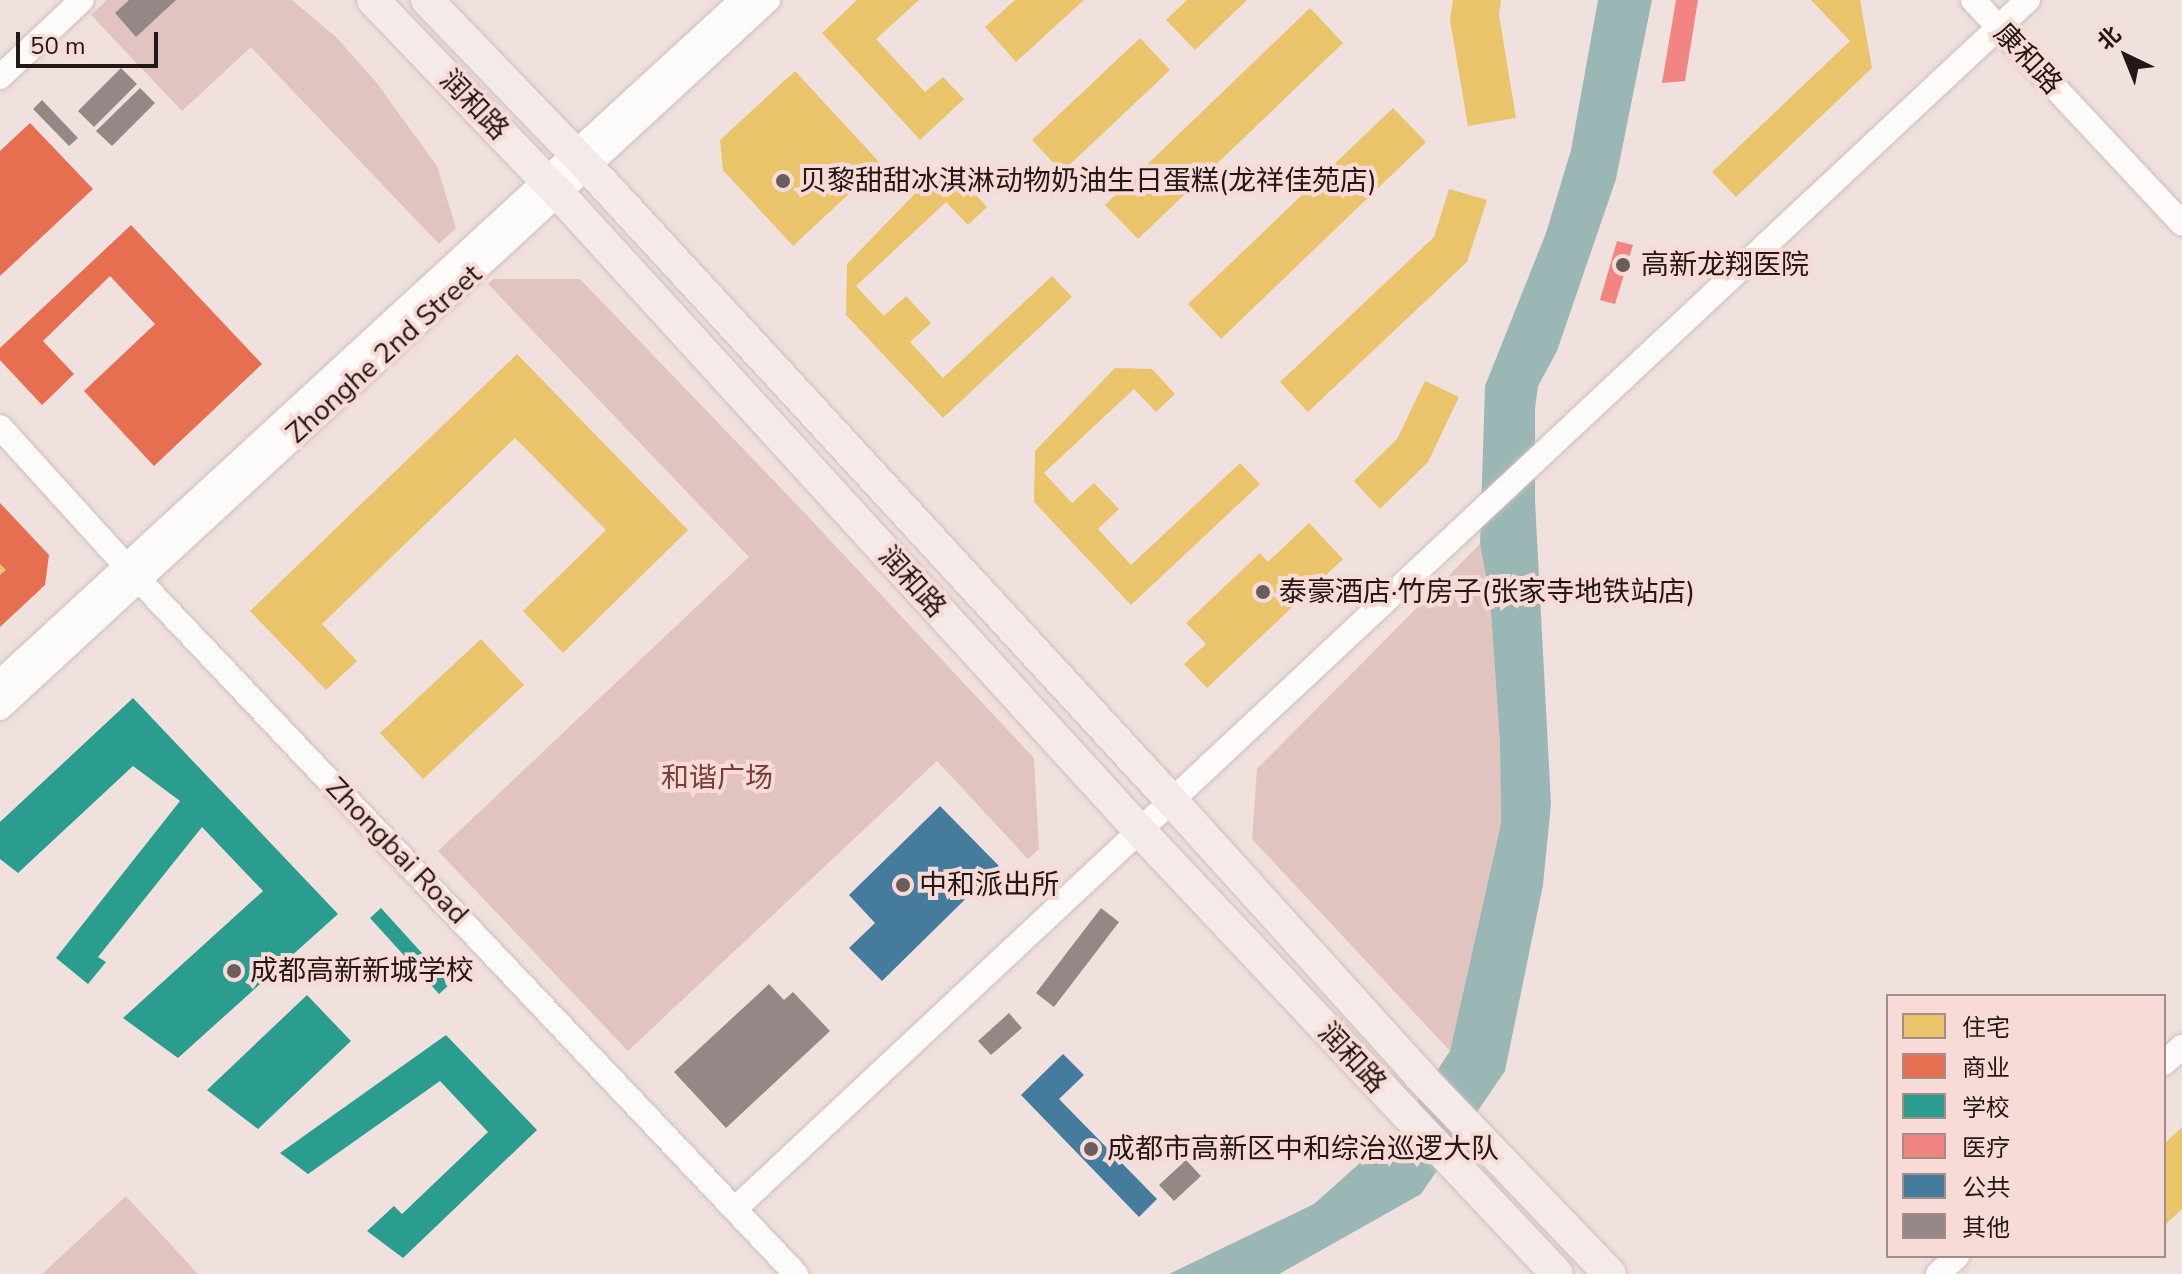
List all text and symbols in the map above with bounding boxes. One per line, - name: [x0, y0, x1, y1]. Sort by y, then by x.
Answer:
- scale bar: [20, 16, 162, 66]
- north arrow: [2086, 16, 2166, 96]
- street label: 康和路: [1987, 17, 2069, 101]
- text: 北: [2091, 20, 2128, 57]
- text: 50 m: [30, 30, 86, 62]
- street label: 润和路: [433, 63, 515, 147]
- place label: 贝黎甜甜冰淇淋动物奶油生日蛋糕(龙祥佳苑店): [799, 164, 1377, 198]
- marker: 贝黎甜甜冰淇淋动物奶油生日蛋糕(龙祥佳苑店): [774, 172, 792, 190]
- place label: 高新龙翔医院: [1641, 248, 1809, 282]
- marker: 高新龙翔医院: [1612, 254, 1634, 276]
- street label: Zhonghe 2nd Street: [280, 258, 488, 450]
- street label: 润和路: [871, 540, 953, 624]
- place label: 泰豪酒店·竹房子(张家寺地铁站店): [1279, 575, 1695, 609]
- marker: 泰豪酒店·竹房子(张家寺地铁站店): [1254, 583, 1272, 601]
- park label: 和谐广场: [661, 761, 773, 795]
- street label: Zhongbai Road: [319, 771, 475, 931]
- place label: 中和派出所: [919, 868, 1059, 902]
- marker: 中和派出所: [894, 876, 912, 894]
- place label: 成都高新新城学校: [250, 954, 474, 988]
- marker: 成都高新新城学校: [225, 962, 243, 980]
- legend: [1886, 994, 2166, 1258]
- text: 住宅: [1962, 1012, 2010, 1044]
- street label: 润和路: [1311, 1016, 1393, 1100]
- text: 商业: [1962, 1052, 2010, 1084]
- text: 学校: [1962, 1092, 2010, 1124]
- place label: 成都市高新区中和综治巡逻大队: [1107, 1132, 1499, 1166]
- text: 医疗: [1962, 1132, 2010, 1164]
- marker: 成都市高新区中和综治巡逻大队: [1082, 1140, 1100, 1158]
- text: 公共: [1962, 1172, 2010, 1204]
- text: 其他: [1962, 1212, 2010, 1244]

